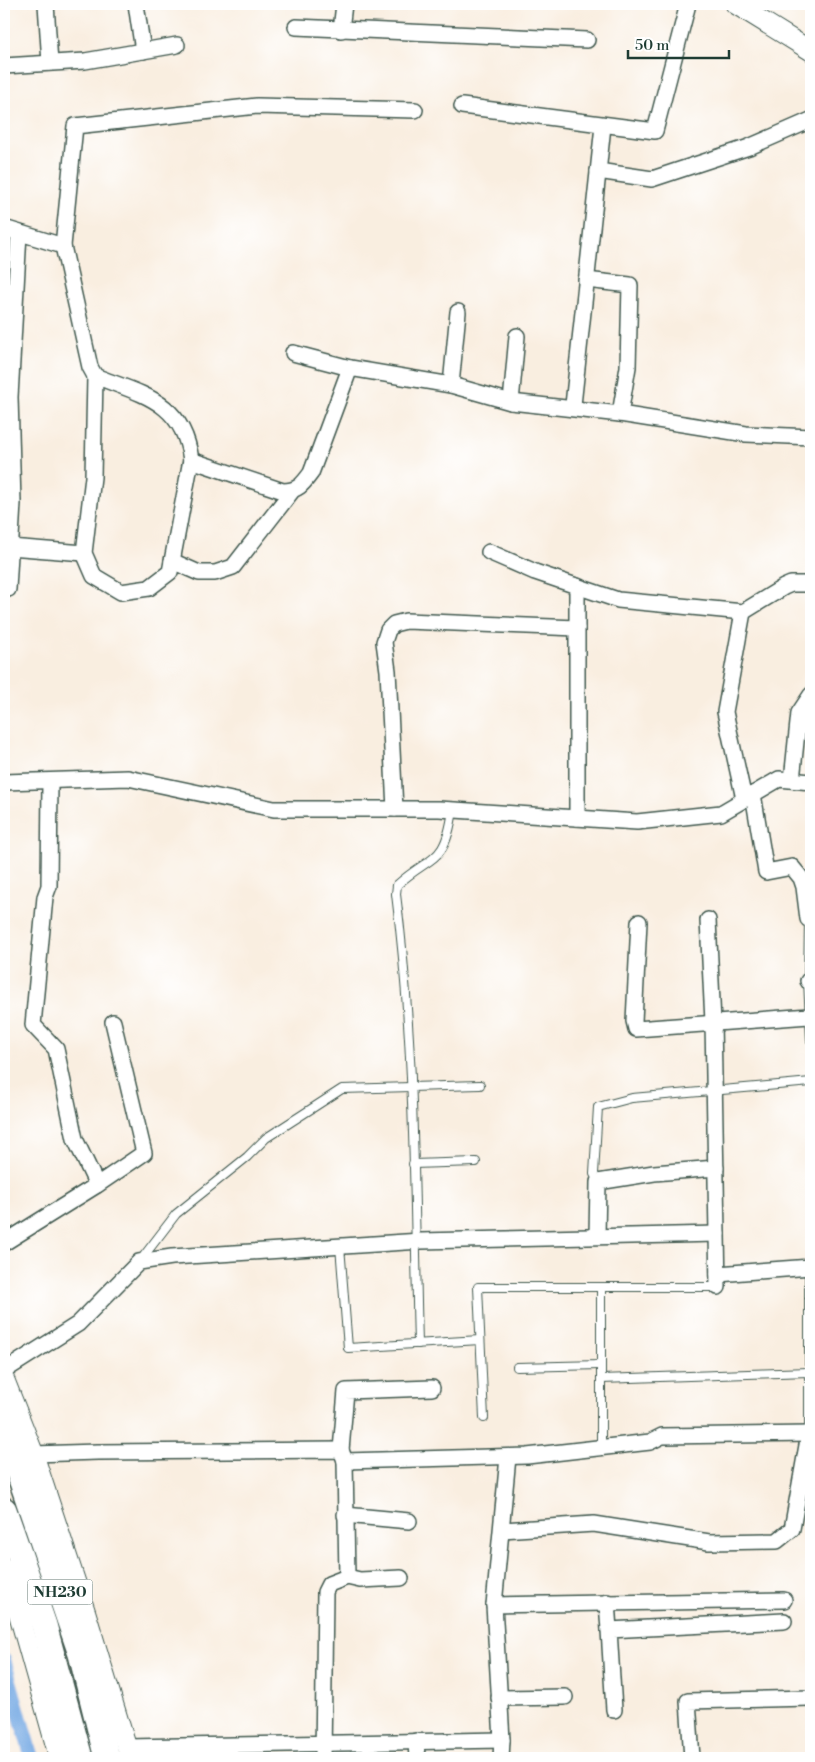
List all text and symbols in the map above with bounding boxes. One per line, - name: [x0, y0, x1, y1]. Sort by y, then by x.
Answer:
- scale bar: [628, 28, 729, 60]
- text: 50 m: [635, 36, 669, 55]
- road number: NH230: [28, 1580, 92, 1604]

